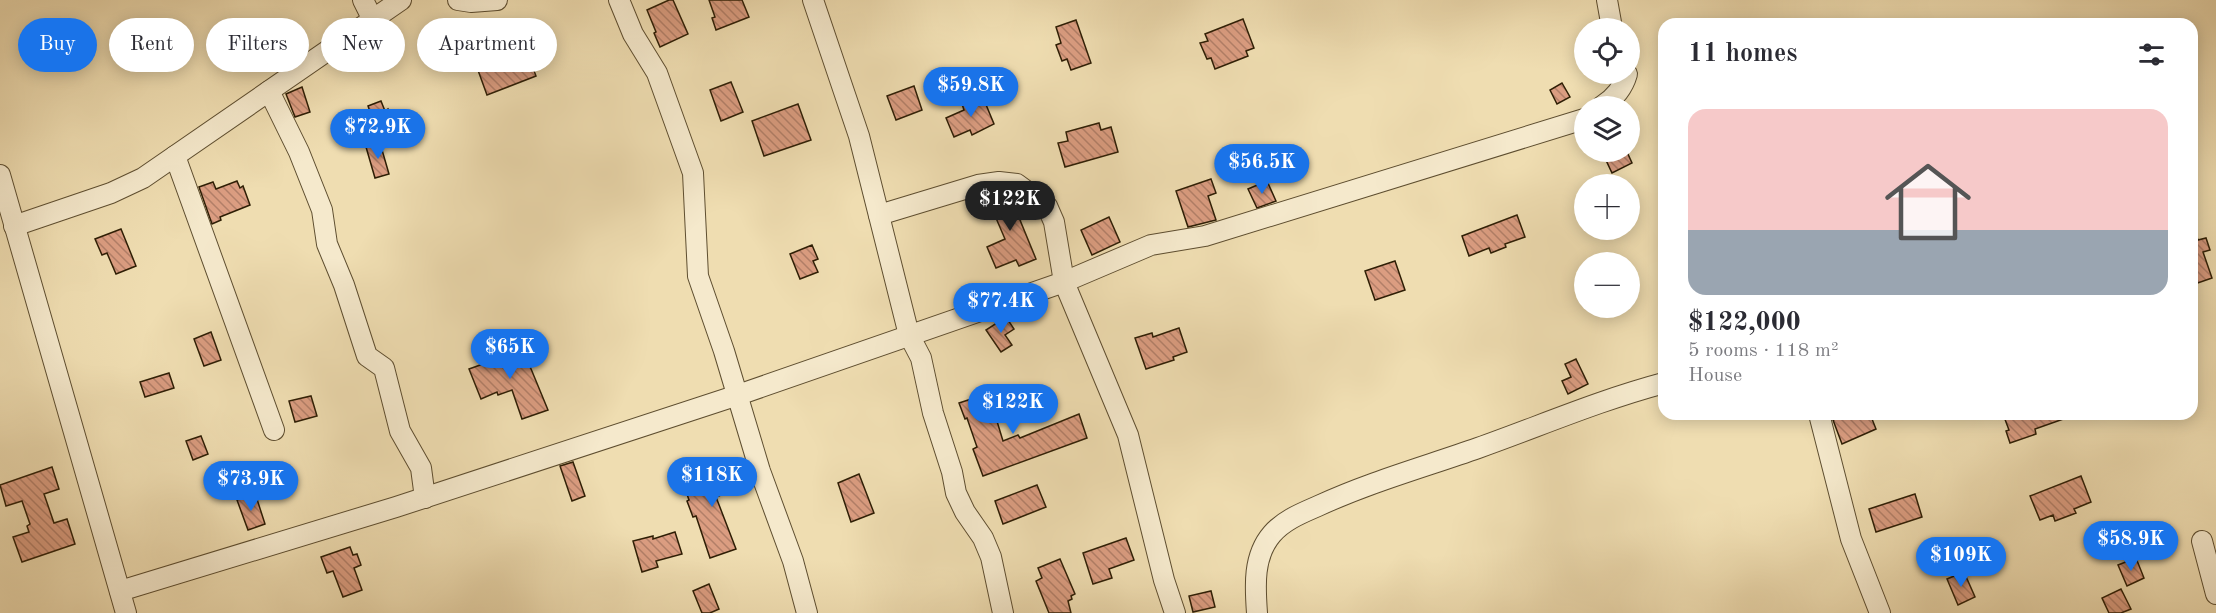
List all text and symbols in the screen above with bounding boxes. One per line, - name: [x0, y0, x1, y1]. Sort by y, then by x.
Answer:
- chip: Buy: [18, 18, 97, 72]
- chip: Rent: [109, 18, 194, 72]
- chip: Filters: [206, 18, 309, 72]
- chip: New: [321, 18, 405, 72]
- chip: Apartment: [417, 18, 557, 72]
- map controls: [1574, 18, 1640, 318]
- button: locate: [1574, 18, 1640, 84]
- icon: filters: [2135, 38, 2168, 71]
- text: 11 homes: [1688, 41, 1797, 67]
- pin: $59.8K: [922, 67, 1020, 118]
- text: $59.8K: [937, 76, 1005, 96]
- button: layers: [1574, 96, 1640, 162]
- pin: $72.9K: [329, 109, 427, 160]
- text: $72.9K: [344, 118, 412, 138]
- pin: $56.5K: [1213, 144, 1311, 195]
- icon: home: [1874, 148, 1982, 256]
- text: $56.5K: [1228, 153, 1296, 173]
- button: +: [1574, 174, 1640, 240]
- pin: $122K: [968, 181, 1052, 232]
- text: $122K: [979, 190, 1041, 210]
- button: −: [1574, 252, 1640, 318]
- pin: $77.4K: [952, 283, 1050, 334]
- text: $77.4K: [967, 292, 1035, 312]
- text: $122,000: [1688, 310, 1801, 336]
- pin: $65K: [474, 329, 546, 380]
- text: $65K: [485, 338, 535, 358]
- text: 5 rooms · 118 m²: [1688, 341, 1838, 361]
- text: House: [1688, 366, 1742, 386]
- pin: $122K: [971, 384, 1055, 435]
- text: $122K: [982, 393, 1044, 413]
- pin: $118K: [670, 457, 754, 508]
- pin: $73.9K: [202, 461, 300, 512]
- text: $118K: [681, 466, 743, 486]
- text: $73.9K: [217, 470, 285, 490]
- pin: $58.9K: [2082, 521, 2180, 572]
- text: $58.9K: [2097, 530, 2165, 550]
- pin: $109K: [1919, 537, 2003, 588]
- text: $109K: [1930, 546, 1992, 566]

